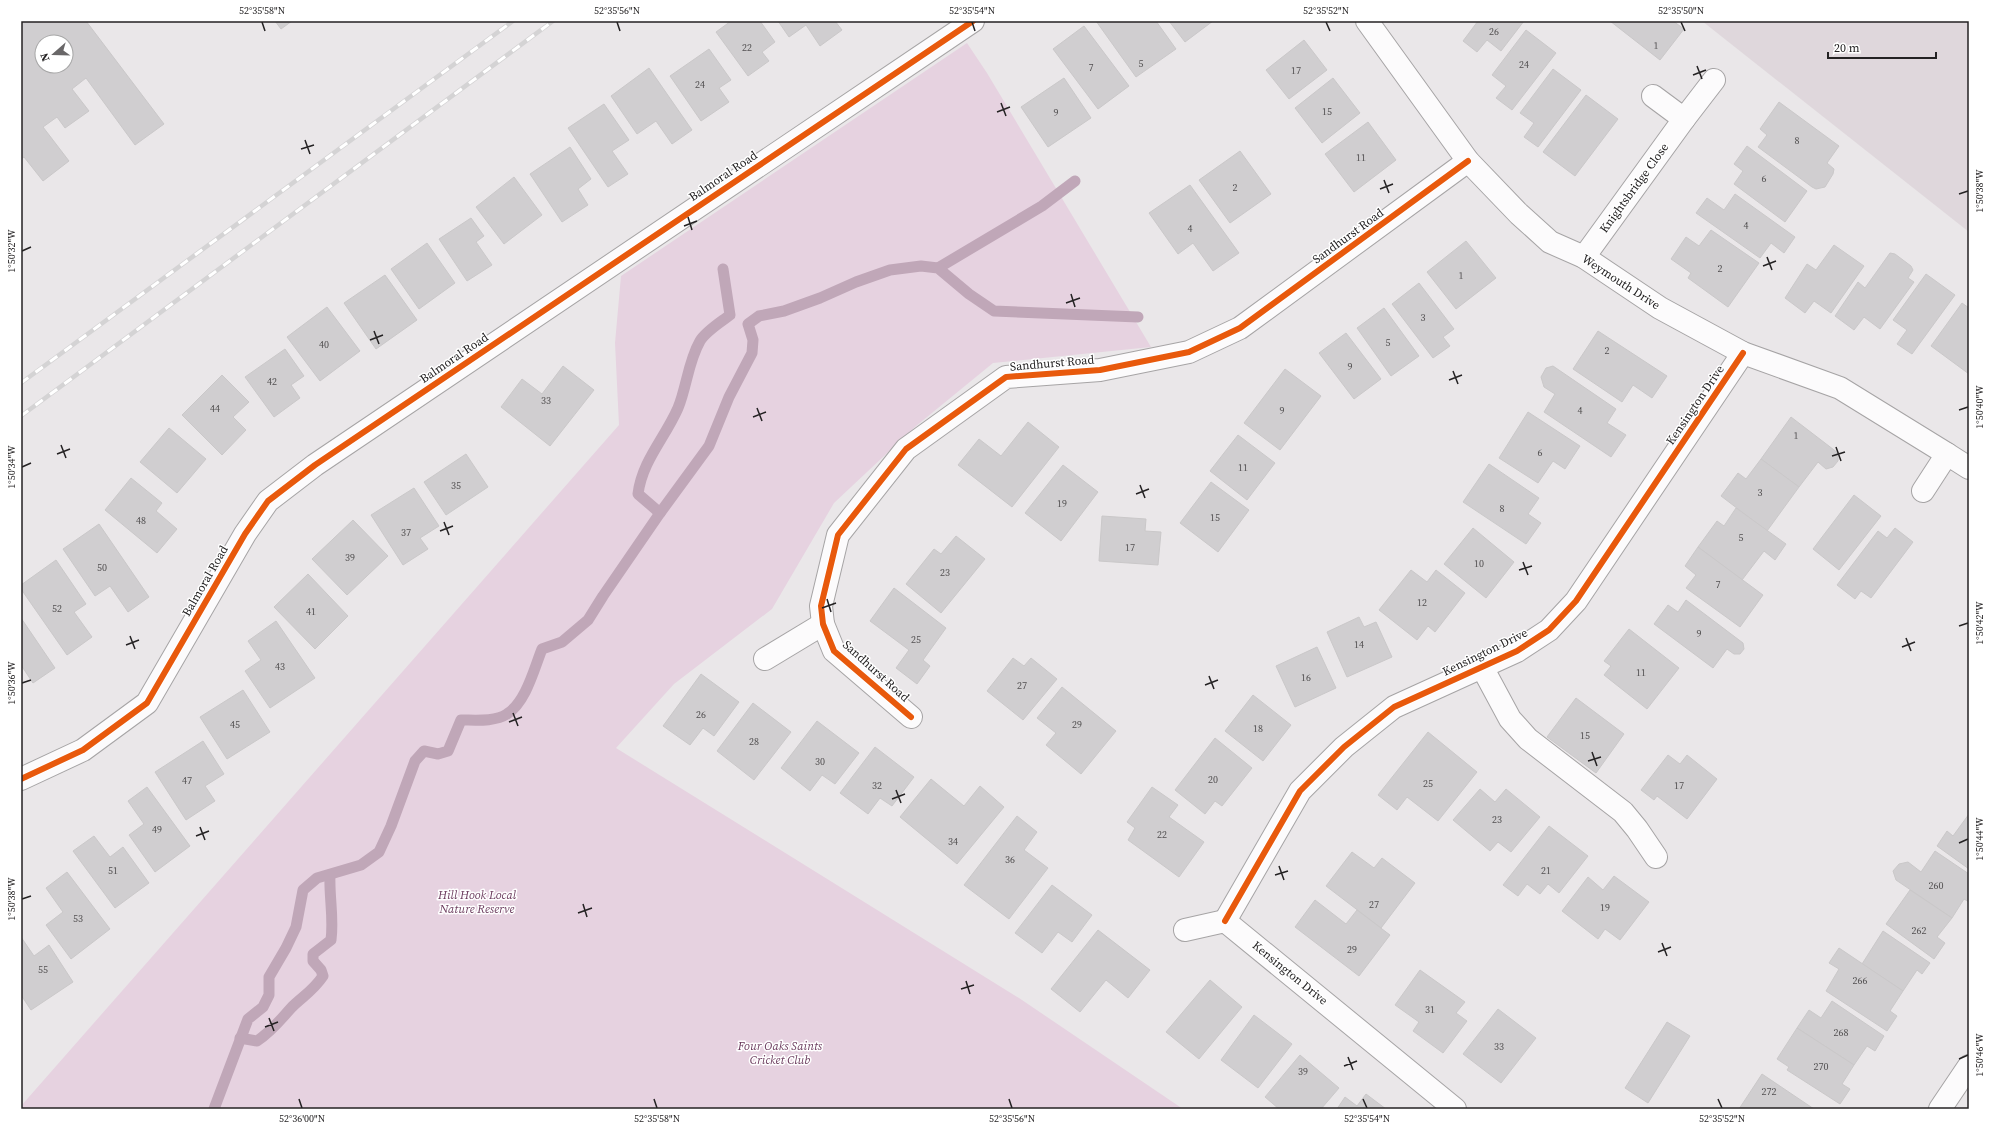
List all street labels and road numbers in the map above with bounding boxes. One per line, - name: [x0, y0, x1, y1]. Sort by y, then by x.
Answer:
- street label: Knightsbridge Close: [1596, 140, 1672, 236]
- street label: Balmoral Road: [686, 147, 760, 205]
- street label: Sandhurst Road: [1309, 205, 1387, 267]
- street label: Weymouth Drive: [1579, 251, 1663, 313]
- street label: Balmoral Road: [417, 329, 491, 387]
- street label: Sandhurst Road: [1009, 351, 1095, 375]
- street label: Kensington Drive: [1662, 362, 1728, 448]
- street label: Balmoral Road: [178, 543, 232, 619]
- street label: Kensington Drive: [1440, 624, 1530, 680]
- street label: Sandhurst Road: [839, 637, 913, 705]
- street label: Kensington Drive: [1249, 938, 1331, 1008]

